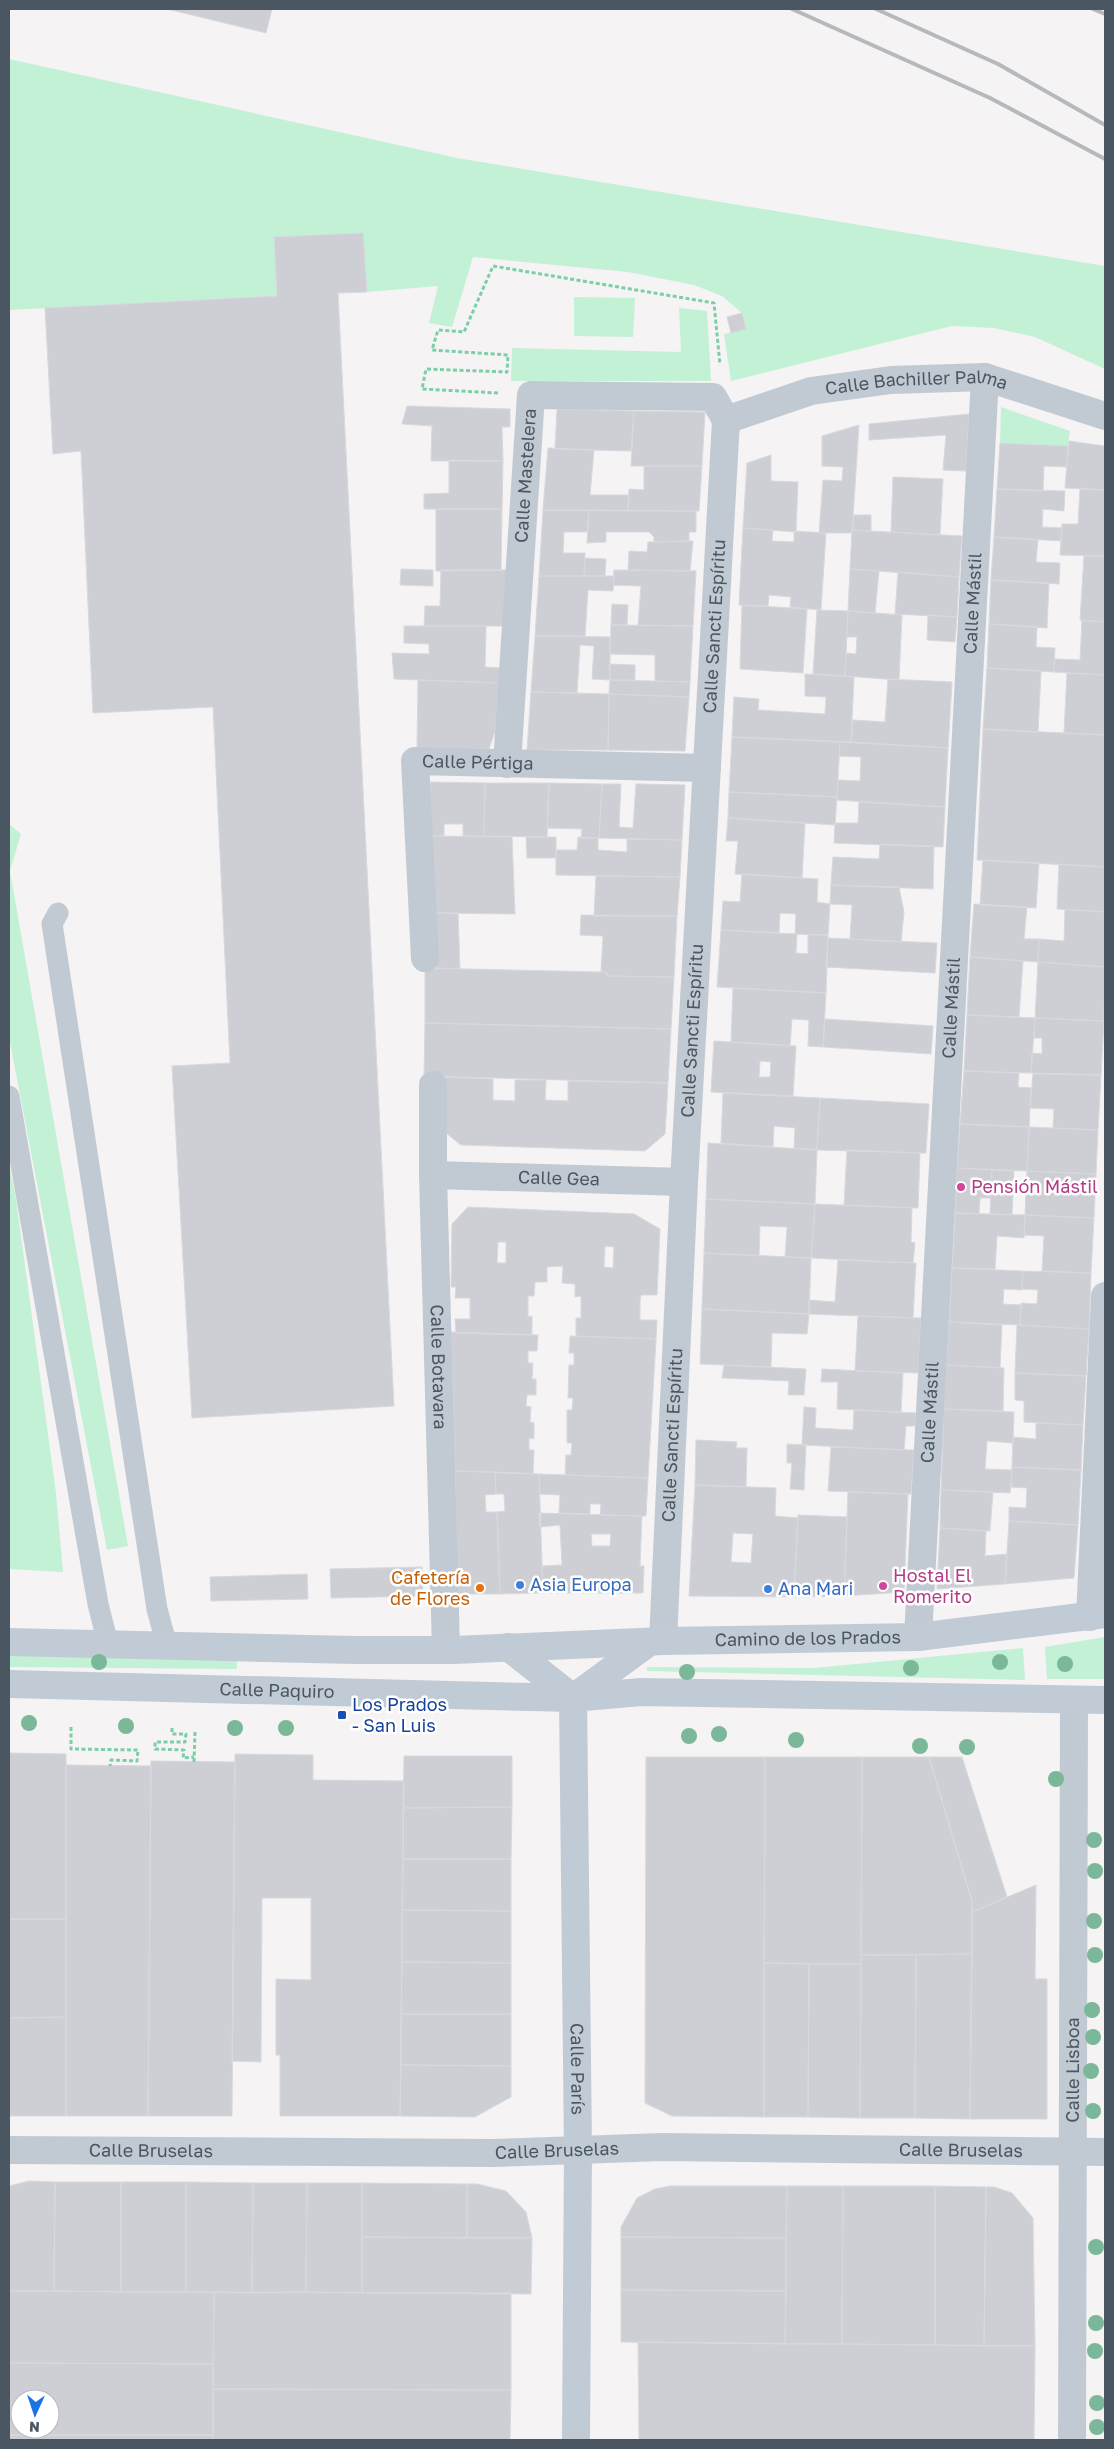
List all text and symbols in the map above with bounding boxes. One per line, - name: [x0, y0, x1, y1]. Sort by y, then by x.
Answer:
- street label: Calle Bachiller Palma: [824, 365, 1011, 399]
- street label: Calle Mastelera: [509, 408, 540, 543]
- street label: Calle Sancti Espíritu: [698, 539, 729, 714]
- street label: Calle Mástil: [958, 552, 986, 655]
- street label: Calle Pértiga: [422, 749, 534, 774]
- street label: Calle Sancti Espíritu: [676, 943, 707, 1118]
- street label: Calle Mástil: [937, 956, 964, 1059]
- street label: Calle Gea: [518, 1165, 600, 1190]
- place label: Pensión Mástil: [971, 1175, 1098, 1197]
- marker: Pensión Mástil: [955, 1181, 967, 1193]
- street label: Calle Botavara: [427, 1304, 452, 1430]
- street label: Calle Sancti Espíritu: [656, 1348, 686, 1523]
- street label: Calle Mástil: [915, 1361, 943, 1464]
- place label: Hostal El Romerito: [893, 1564, 972, 1607]
- place label: Cafetería de Flores: [390, 1566, 470, 1609]
- place label: Asia Europa: [530, 1573, 632, 1595]
- place label: Ana Mari: [778, 1577, 853, 1599]
- marker: Asia Europa: [514, 1579, 526, 1591]
- marker: Hostal El Romerito: [877, 1580, 889, 1592]
- marker: Cafetería de Flores: [474, 1582, 486, 1594]
- marker: Ana Mari: [762, 1583, 774, 1595]
- street label: Camino de los Prados: [714, 1625, 901, 1650]
- street label: Calle Paquiro: [219, 1677, 335, 1702]
- place label: Los Prados - San Luis: [352, 1693, 447, 1736]
- marker: Los Prados - San Luis: [336, 1709, 348, 1721]
- street label: Calle Lisboa: [1061, 2017, 1083, 2123]
- street label: Calle París: [567, 2023, 590, 2115]
- street label: Calle Bruselas: [494, 2137, 619, 2163]
- street label: Calle Bruselas: [89, 2138, 213, 2161]
- street label: Calle Bruselas: [899, 2138, 1023, 2161]
- north arrow: [10, 2389, 60, 2439]
- text: N: [29, 2419, 40, 2436]

